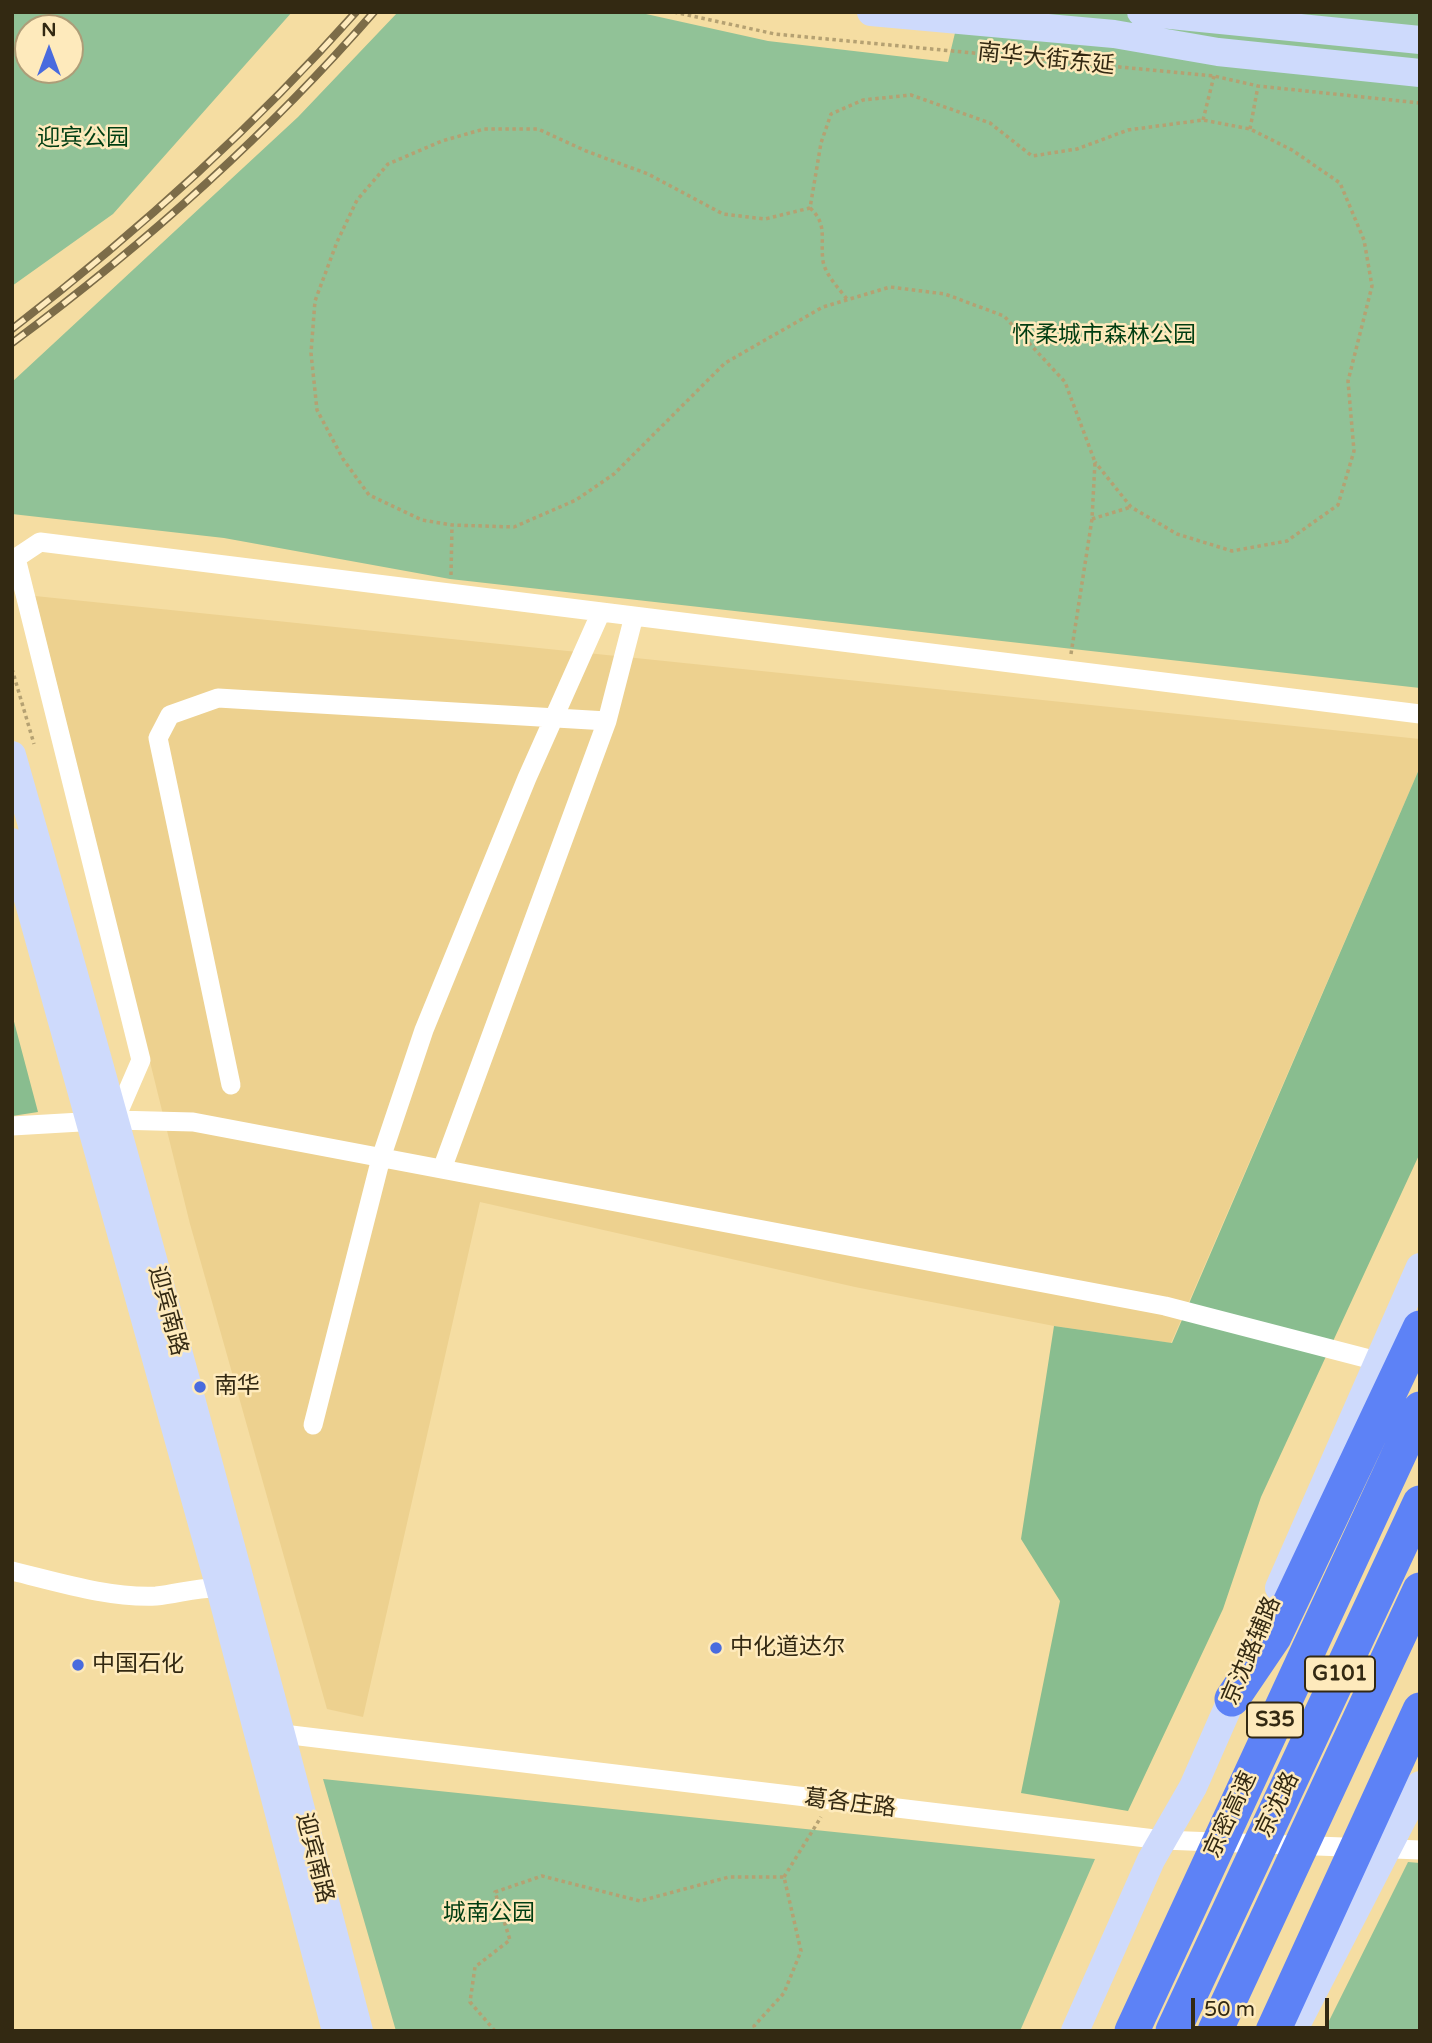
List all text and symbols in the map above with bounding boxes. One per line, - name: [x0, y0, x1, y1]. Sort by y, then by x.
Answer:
- north arrow: [14, 14, 84, 84]
- text: N: [41, 19, 57, 41]
- street label: 南华大街东延: [976, 39, 1116, 81]
- park label: 迎宾公园: [37, 125, 129, 153]
- park label: 怀柔城市森林公园: [1012, 322, 1196, 350]
- street label: 迎宾南路: [142, 1263, 192, 1359]
- place label: 南华: [214, 1373, 260, 1401]
- marker: 南华: [192, 1379, 208, 1395]
- street label: 京沈路辅路: [1217, 1593, 1287, 1709]
- place label: 中化道达尔: [730, 1634, 845, 1662]
- marker: 中化道达尔: [708, 1640, 724, 1656]
- place label: 中国石化: [92, 1651, 184, 1679]
- road number: G101: [1305, 1656, 1375, 1692]
- marker: 中国石化: [70, 1657, 86, 1673]
- road number: S35: [1247, 1702, 1303, 1738]
- street label: 京密高速: [1199, 1767, 1263, 1863]
- street label: 京沈路: [1250, 1768, 1306, 1842]
- street label: 葛各庄路: [803, 1785, 897, 1823]
- street label: 迎宾南路: [289, 1810, 339, 1906]
- park label: 城南公园: [443, 1900, 535, 1928]
- scale bar: [1194, 1983, 1332, 2027]
- text: 50 m: [1204, 1997, 1255, 2022]

